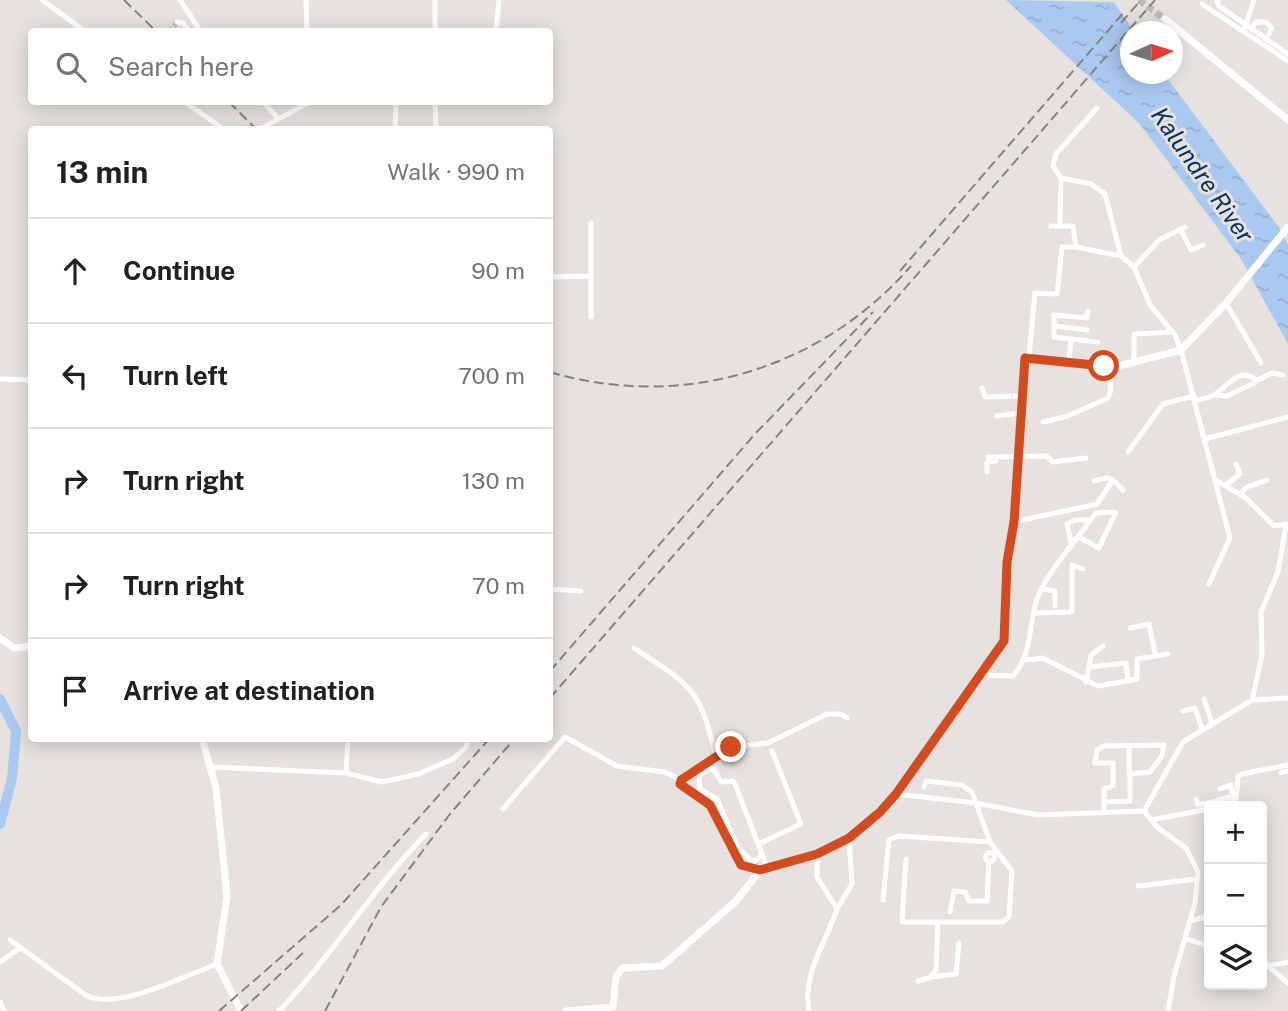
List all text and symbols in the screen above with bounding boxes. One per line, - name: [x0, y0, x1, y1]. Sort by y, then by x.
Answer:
- north arrow: [1120, 21, 1183, 84]
- search box: [28, 28, 553, 105]
- icon: search: [52, 48, 90, 86]
- text: Search here: [108, 51, 254, 82]
- water label: Kalundre River: [1146, 101, 1260, 248]
- text: 13 min: [56, 154, 148, 190]
- text: Walk · 990 m: [387, 158, 525, 185]
- icon: ahead: [56, 252, 94, 290]
- text: Continue: [123, 255, 235, 286]
- text: 90 m: [471, 257, 525, 284]
- route start: [1088, 350, 1119, 381]
- icon: left: [56, 357, 94, 395]
- text: Turn left: [123, 360, 228, 391]
- text: 700 m: [458, 362, 525, 389]
- icon: right: [56, 462, 94, 500]
- text: Turn right: [123, 465, 245, 496]
- text: 130 m: [462, 467, 525, 494]
- icon: right: [56, 567, 94, 605]
- text: Turn right: [123, 570, 245, 601]
- text: 70 m: [472, 572, 525, 599]
- icon: arrive: [56, 672, 94, 710]
- text: Arrive at destination: [123, 675, 375, 706]
- route end: [715, 731, 746, 762]
- map controls: [1204, 801, 1267, 990]
- button: +: [1204, 801, 1267, 864]
- button: −: [1204, 864, 1267, 927]
- button: layers: [1204, 927, 1267, 990]

